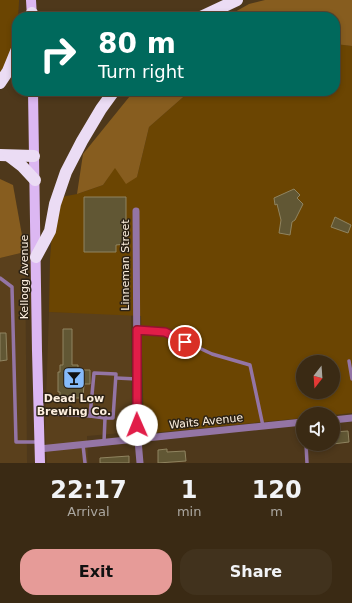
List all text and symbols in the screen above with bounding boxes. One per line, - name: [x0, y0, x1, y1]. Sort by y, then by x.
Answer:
- text: 80 m: [98, 27, 176, 60]
- icon: right: [32, 28, 84, 80]
- text: Turn right: [98, 61, 184, 82]
- street label: Linneman Street: [119, 219, 132, 311]
- street label: Kellogg Avenue: [18, 234, 31, 319]
- pin: [168, 325, 202, 359]
- icon: arrive: [174, 331, 196, 353]
- north arrow: [296, 355, 340, 399]
- map controls: [296, 355, 340, 451]
- bar icon: Dead Low Brewing Co.: [61, 365, 87, 391]
- place label: Dead Low Brewing Co.: [37, 392, 111, 418]
- position arrow: [116, 404, 158, 446]
- button: sound: [296, 407, 340, 451]
- street label: Waits Avenue: [168, 411, 244, 432]
- text: 22:17: [50, 476, 127, 504]
- text: 1: [181, 476, 197, 504]
- text: 120: [252, 476, 302, 504]
- text: Arrival: [67, 504, 110, 519]
- text: min: [177, 504, 201, 519]
- text: m: [270, 504, 283, 519]
- button: Exit: [20, 549, 172, 595]
- button: Share: [180, 549, 332, 595]

